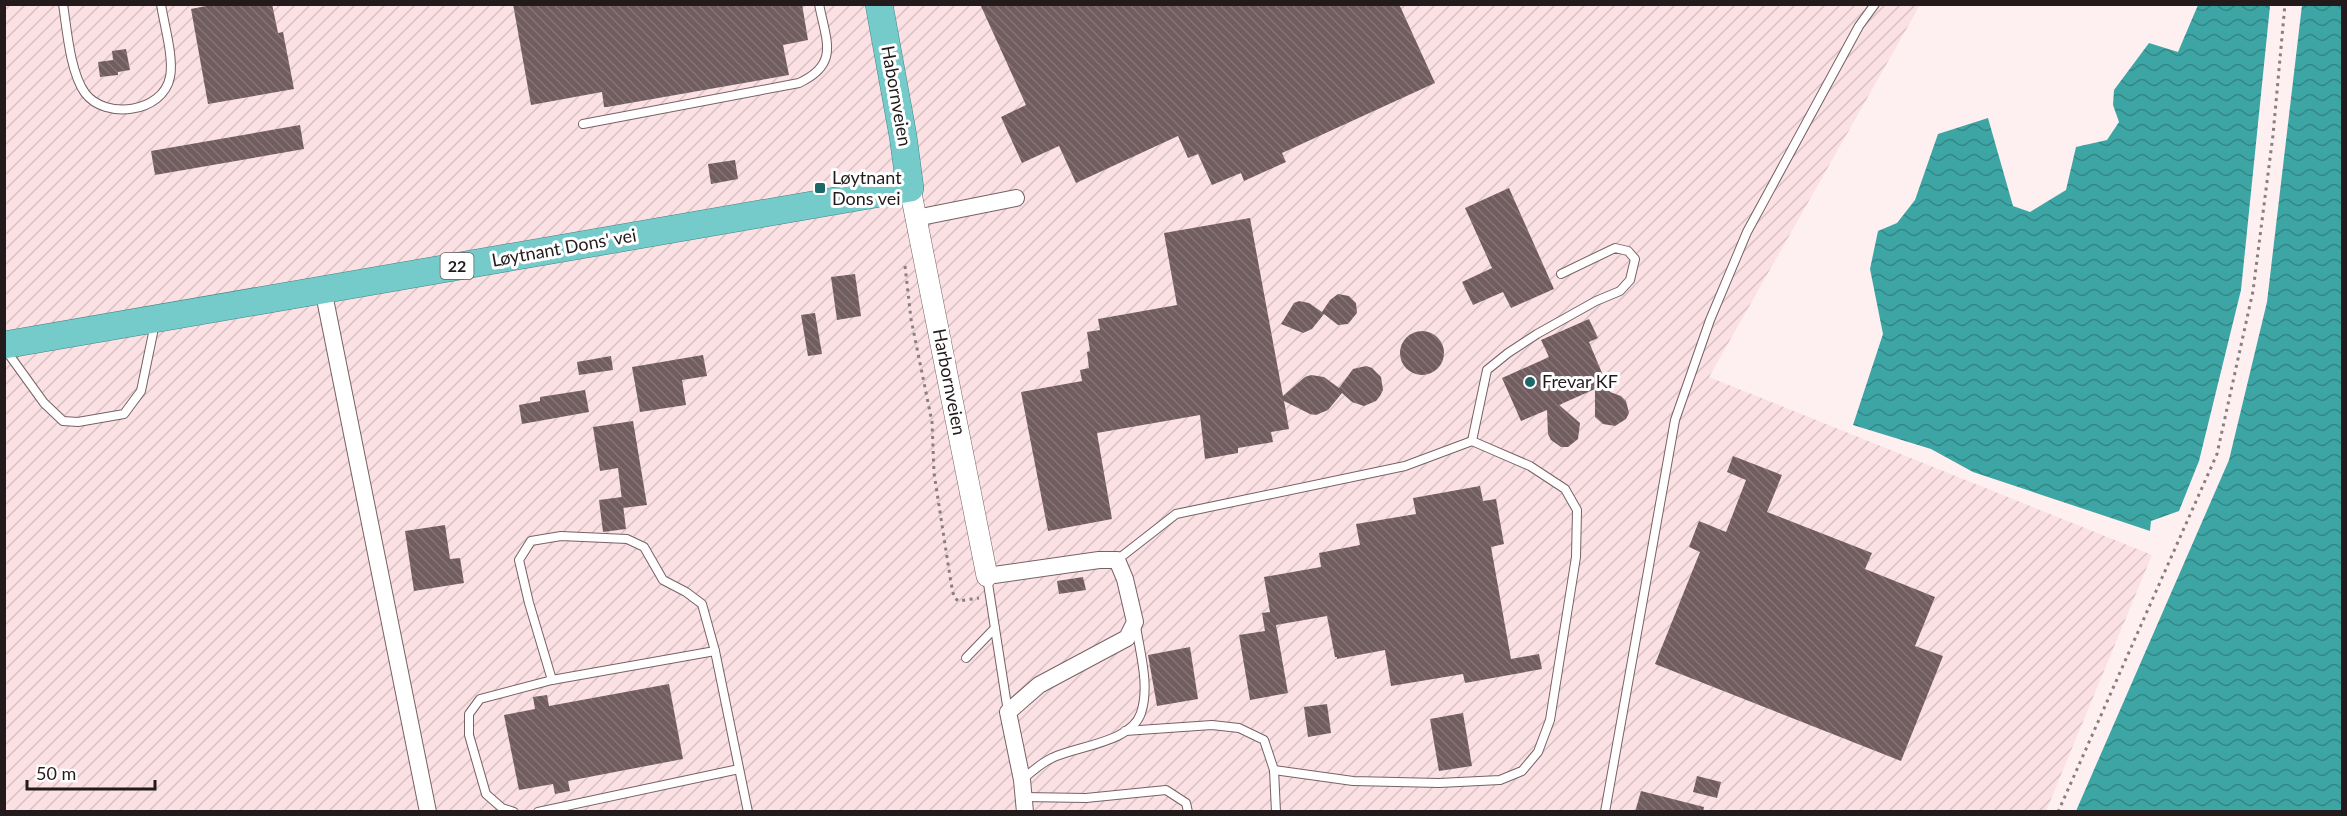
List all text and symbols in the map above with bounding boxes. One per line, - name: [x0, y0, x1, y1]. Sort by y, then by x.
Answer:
- street label: Habornveien: [877, 44, 917, 148]
- place label: Løytnant Dons vei: [832, 166, 902, 209]
- marker: Løytnant Dons vei: [813, 181, 827, 195]
- street label: Løytnant Dons' vei: [490, 223, 638, 271]
- road number: 22: [440, 253, 474, 279]
- street label: Harbornveien: [929, 327, 971, 437]
- place label: Frevar KF: [1542, 370, 1618, 392]
- marker: Frevar KF: [1523, 375, 1537, 389]
- scale bar: [27, 753, 154, 791]
- text: 50 m: [36, 762, 76, 784]

